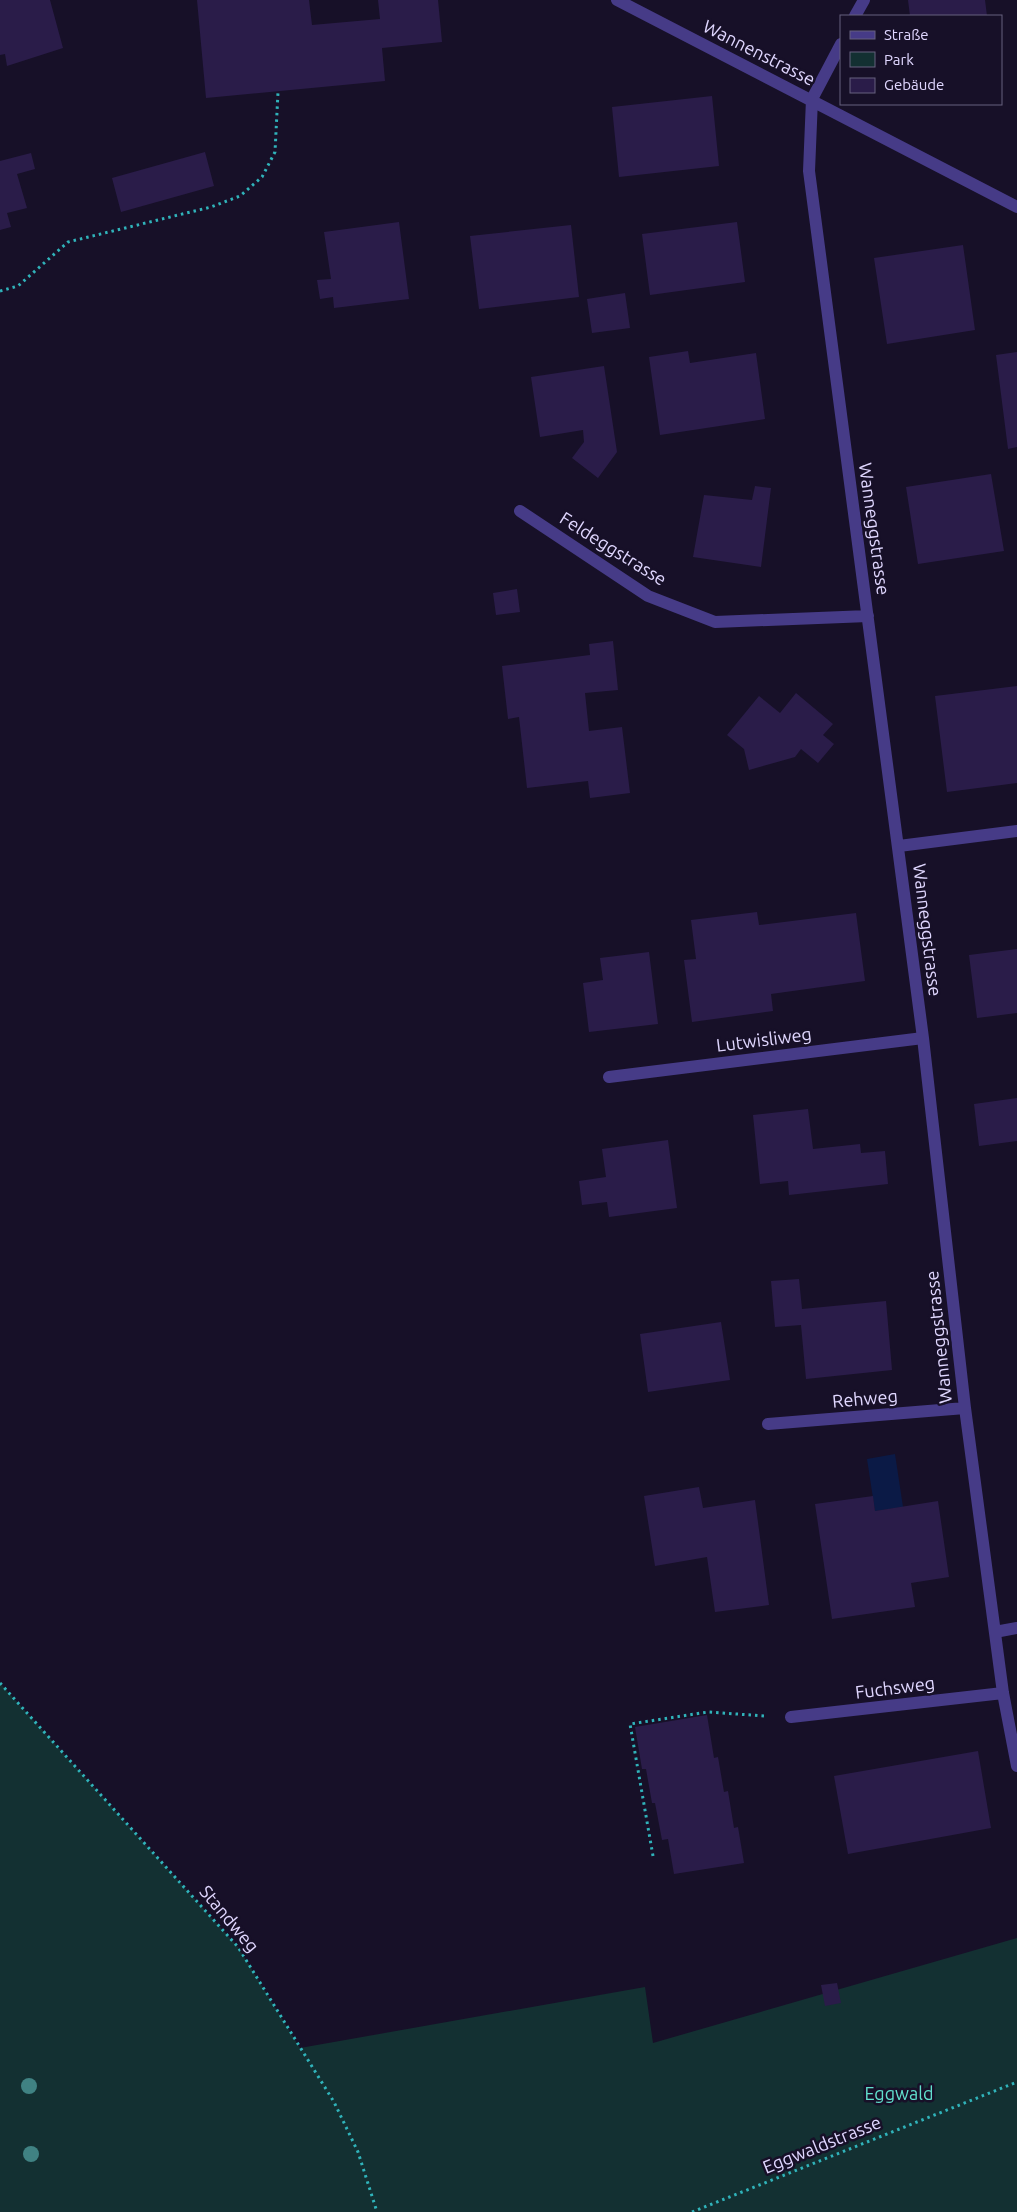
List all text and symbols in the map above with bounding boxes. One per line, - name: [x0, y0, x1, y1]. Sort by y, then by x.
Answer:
- street label: Wannenstrasse: [700, 15, 819, 89]
- legend: [840, 15, 1002, 105]
- text: Straße: [884, 26, 928, 43]
- text: Park: [884, 51, 914, 68]
- text: Gebäude: [884, 76, 944, 93]
- street label: Wanneggstrasse: [856, 461, 894, 596]
- street label: Feldeggstrasse: [557, 507, 670, 589]
- street label: Wanneggstrasse: [910, 863, 946, 997]
- street label: Lutwisliweg: [715, 1023, 813, 1055]
- street label: Wanneggstrasse: [921, 1270, 955, 1404]
- street label: Rehweg: [831, 1385, 898, 1411]
- street label: Fuchsweg: [854, 1672, 936, 1702]
- street label: Standweg: [196, 1881, 263, 1956]
- park label: Eggwald: [864, 2083, 934, 2103]
- street label: Eggwaldstrasse: [760, 2111, 884, 2177]

